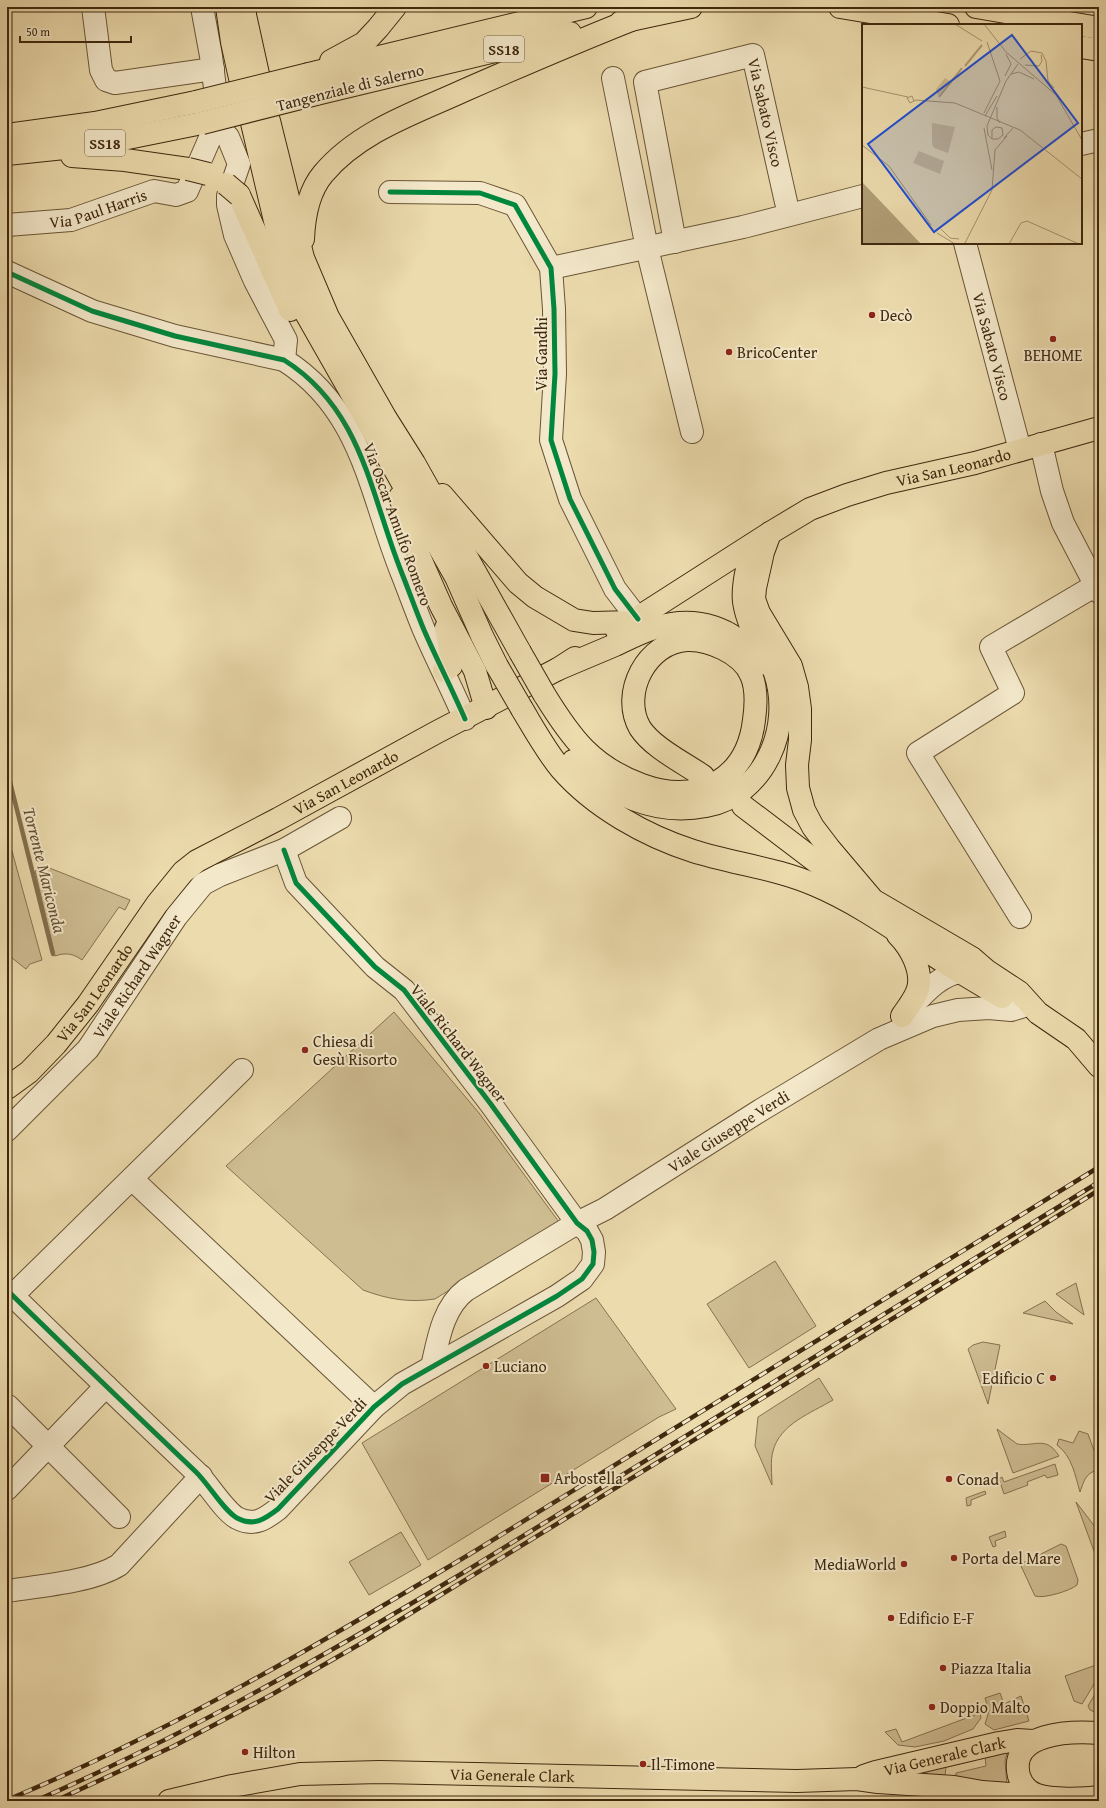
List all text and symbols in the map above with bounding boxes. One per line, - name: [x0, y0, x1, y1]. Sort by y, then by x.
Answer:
- scale bar: [20, 18, 131, 44]
- text: 50 m: [26, 23, 50, 40]
- inset map: [862, 24, 1082, 244]
- road number: SS18: [484, 36, 524, 62]
- street label: Via Sabato Visco: [742, 56, 790, 169]
- street label: Tangenziale di Salerno: [274, 57, 426, 117]
- road number: SS18: [85, 130, 125, 156]
- street label: Via Paul Harris: [48, 182, 150, 234]
- street label: Via Sabato Visco: [967, 290, 1018, 403]
- place label: Decò: [880, 303, 912, 327]
- marker: Decò: [867, 310, 877, 320]
- street label: Via Gandhi: [529, 316, 553, 391]
- marker: BEHOME: [1048, 334, 1058, 344]
- place label: BricoCenter: [737, 340, 818, 364]
- place label: BEHOME: [1024, 343, 1082, 367]
- marker: BricoCenter: [724, 347, 734, 357]
- street label: Via Oscar Amulfo Romero: [357, 439, 439, 609]
- street label: Via San Leonardo: [894, 441, 1014, 492]
- street label: Via San Leonardo: [288, 743, 403, 821]
- water label: Torrente Mariconda: [17, 804, 73, 936]
- street label: Viale Richard Wagner: [86, 909, 187, 1043]
- street label: Via San Leonardo: [50, 939, 138, 1047]
- street label: Viale Richard Wagner: [405, 978, 513, 1108]
- place label: Chiesa di Gesù Risorto: [313, 1029, 397, 1071]
- marker: Chiesa di Gesù Risorto: [300, 1045, 310, 1055]
- street label: Viale Giuseppe Verdi: [663, 1084, 794, 1178]
- place label: Luciano: [494, 1354, 547, 1378]
- marker: Luciano: [481, 1361, 491, 1371]
- place label: Edificio C: [982, 1366, 1045, 1390]
- marker: Edificio C: [1048, 1373, 1058, 1383]
- street label: Viale Giuseppe Verdi: [258, 1391, 372, 1508]
- place label: Arbostella: [554, 1466, 623, 1490]
- place label: Conad: [957, 1467, 999, 1491]
- marker: Arbostella: [539, 1472, 551, 1484]
- marker: Conad: [944, 1474, 954, 1484]
- place label: Porta del Mare: [962, 1546, 1061, 1570]
- place label: MediaWorld: [814, 1552, 896, 1576]
- marker: Porta del Mare: [949, 1553, 959, 1563]
- marker: MediaWorld: [899, 1559, 909, 1569]
- place label: Edificio E-F: [899, 1606, 975, 1630]
- marker: Edificio E-F: [886, 1613, 896, 1623]
- place label: Piazza Italia: [951, 1656, 1032, 1680]
- marker: Piazza Italia: [938, 1663, 948, 1673]
- place label: Doppio Malto: [940, 1695, 1030, 1719]
- marker: Doppio Malto: [927, 1702, 937, 1712]
- street label: Via Generale Clark: [881, 1730, 1008, 1782]
- place label: Hilton: [253, 1740, 295, 1764]
- marker: Hilton: [240, 1747, 250, 1757]
- place label: Il Timone: [651, 1752, 715, 1776]
- marker: Il Timone: [638, 1759, 648, 1769]
- street label: Via Generale Clark: [450, 1762, 576, 1788]

